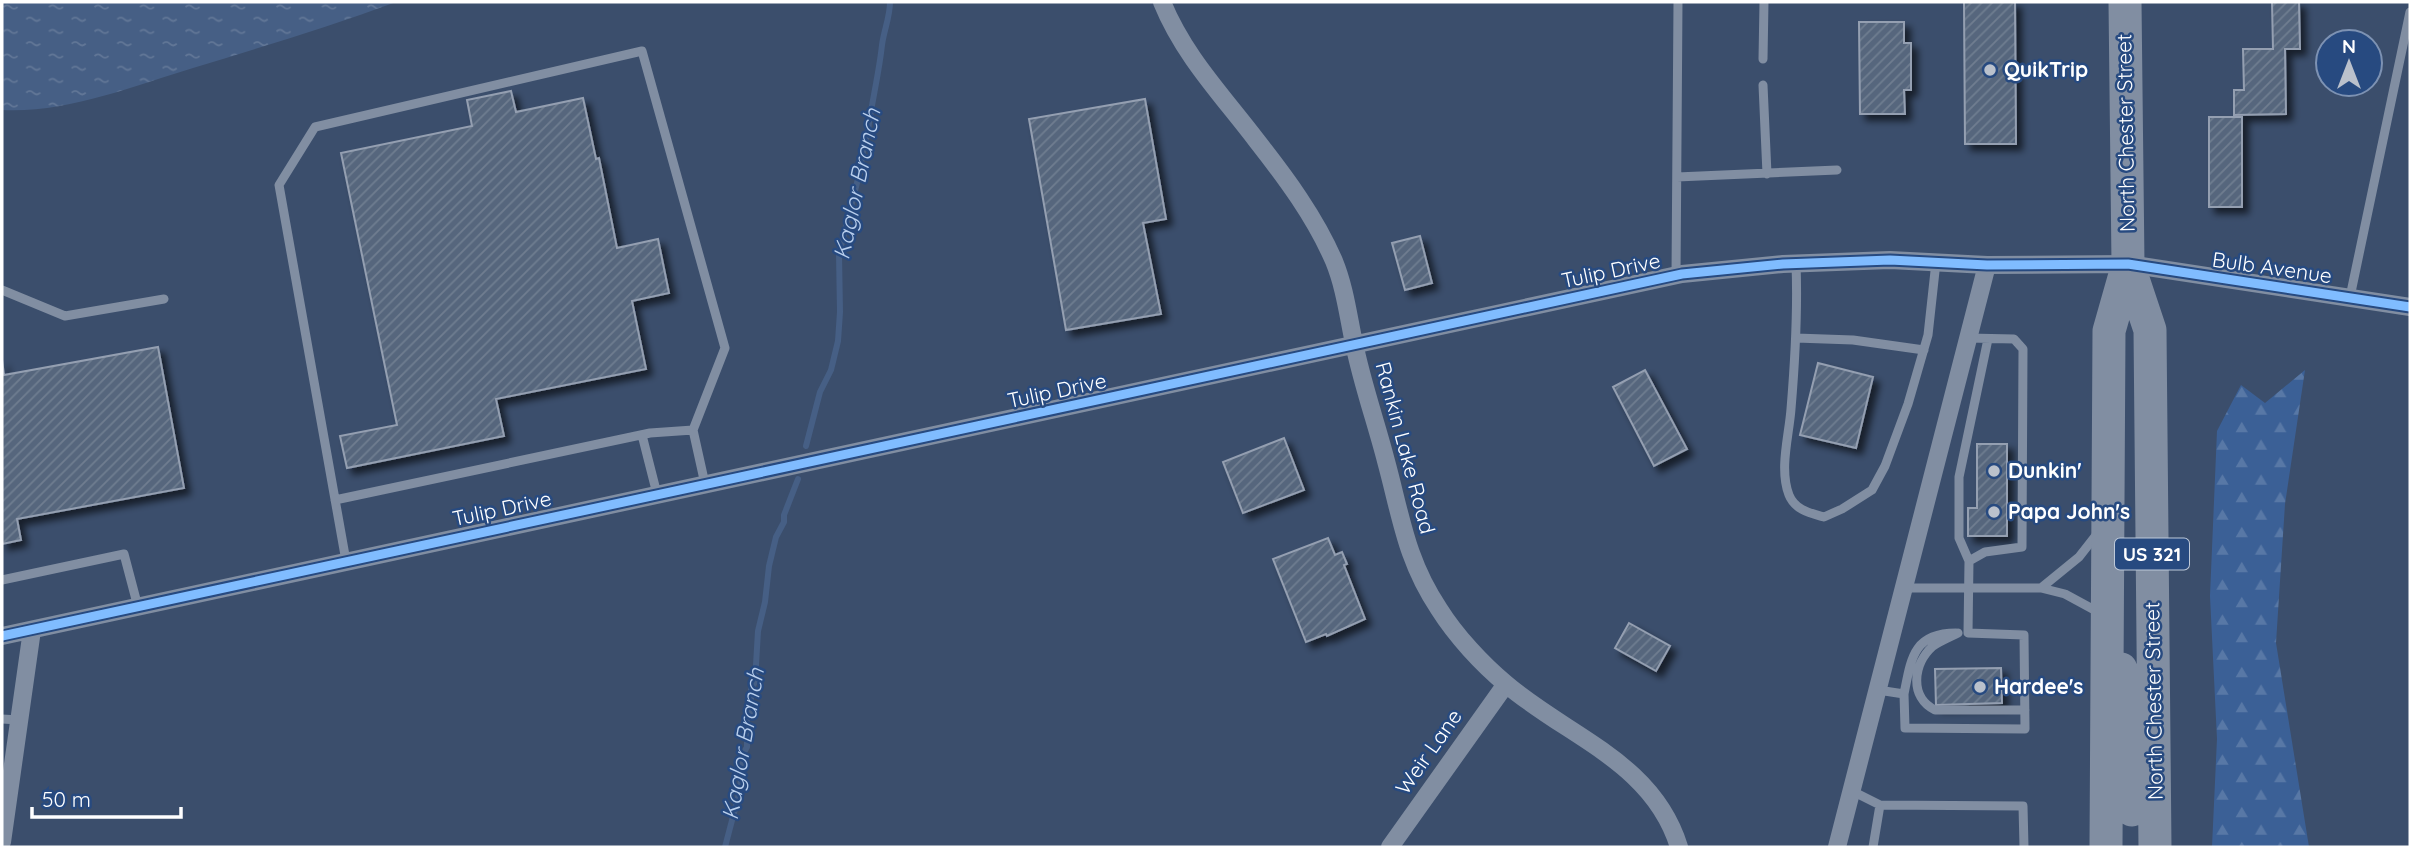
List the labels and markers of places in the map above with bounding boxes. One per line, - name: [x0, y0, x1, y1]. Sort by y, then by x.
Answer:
- place label: QuikTrip: [2004, 56, 2088, 82]
- marker: QuikTrip: [1982, 62, 1998, 78]
- place label: Dunkin': [2008, 457, 2082, 483]
- marker: Dunkin': [1986, 463, 2002, 479]
- place label: Papa John's: [2008, 498, 2130, 524]
- marker: Papa John's: [1986, 504, 2002, 520]
- place label: Hardee's: [1994, 673, 2083, 699]
- marker: Hardee's: [1972, 679, 1988, 695]

